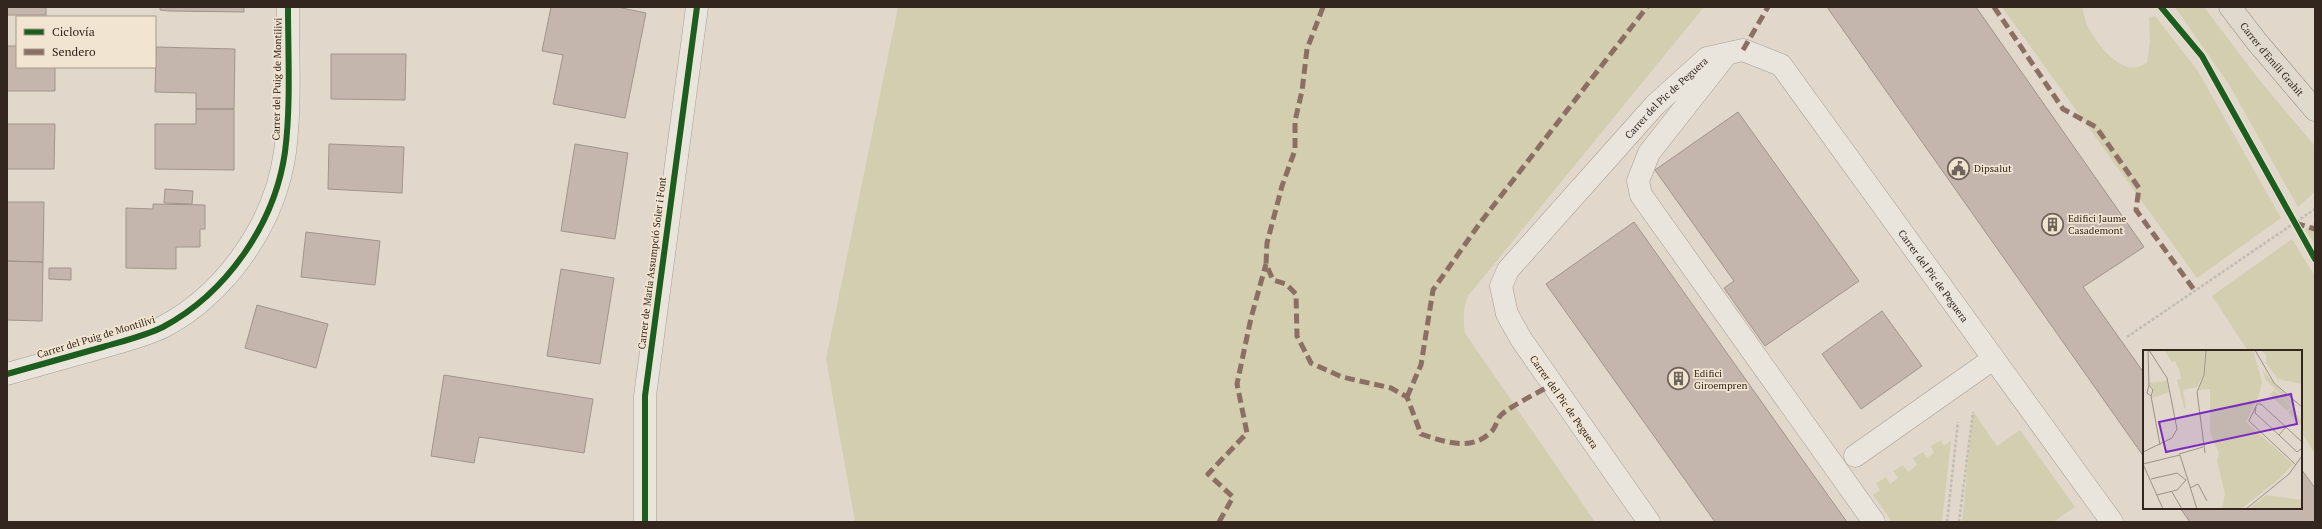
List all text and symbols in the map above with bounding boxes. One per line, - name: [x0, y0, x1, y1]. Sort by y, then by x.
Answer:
- legend: [16, 16, 156, 68]
- street label: Carrer del Puig de Montilivi: [269, 17, 285, 141]
- street label: Carrer d'Emili Grahit: [2237, 19, 2307, 99]
- text: Ciclovía: [52, 24, 95, 39]
- text: Sendero: [52, 44, 96, 59]
- street label: Carrer del Pic de Peguera: [1622, 54, 1710, 141]
- public building icon: Dipsalut: [1946, 155, 1972, 181]
- place label: Dipsalut: [1974, 162, 2012, 175]
- street label: Carrer de Maria Assumpció Soler i Font: [635, 176, 669, 350]
- building icon: Edifici Jaume Casademont: [2040, 211, 2066, 237]
- place label: Edifici Jaume Casademont: [2068, 212, 2126, 237]
- street label: Carrer del Pic de Peguera: [1896, 227, 1972, 325]
- street label: Carrer del Puig de Montilivi: [35, 313, 157, 361]
- inset map: [2143, 350, 2302, 509]
- street label: Carrer del Pic de Peguera: [1527, 353, 1601, 451]
- building icon: Edifici Giroempren: [1666, 366, 1692, 392]
- place label: Edifici Giroempren: [1694, 367, 1747, 392]

